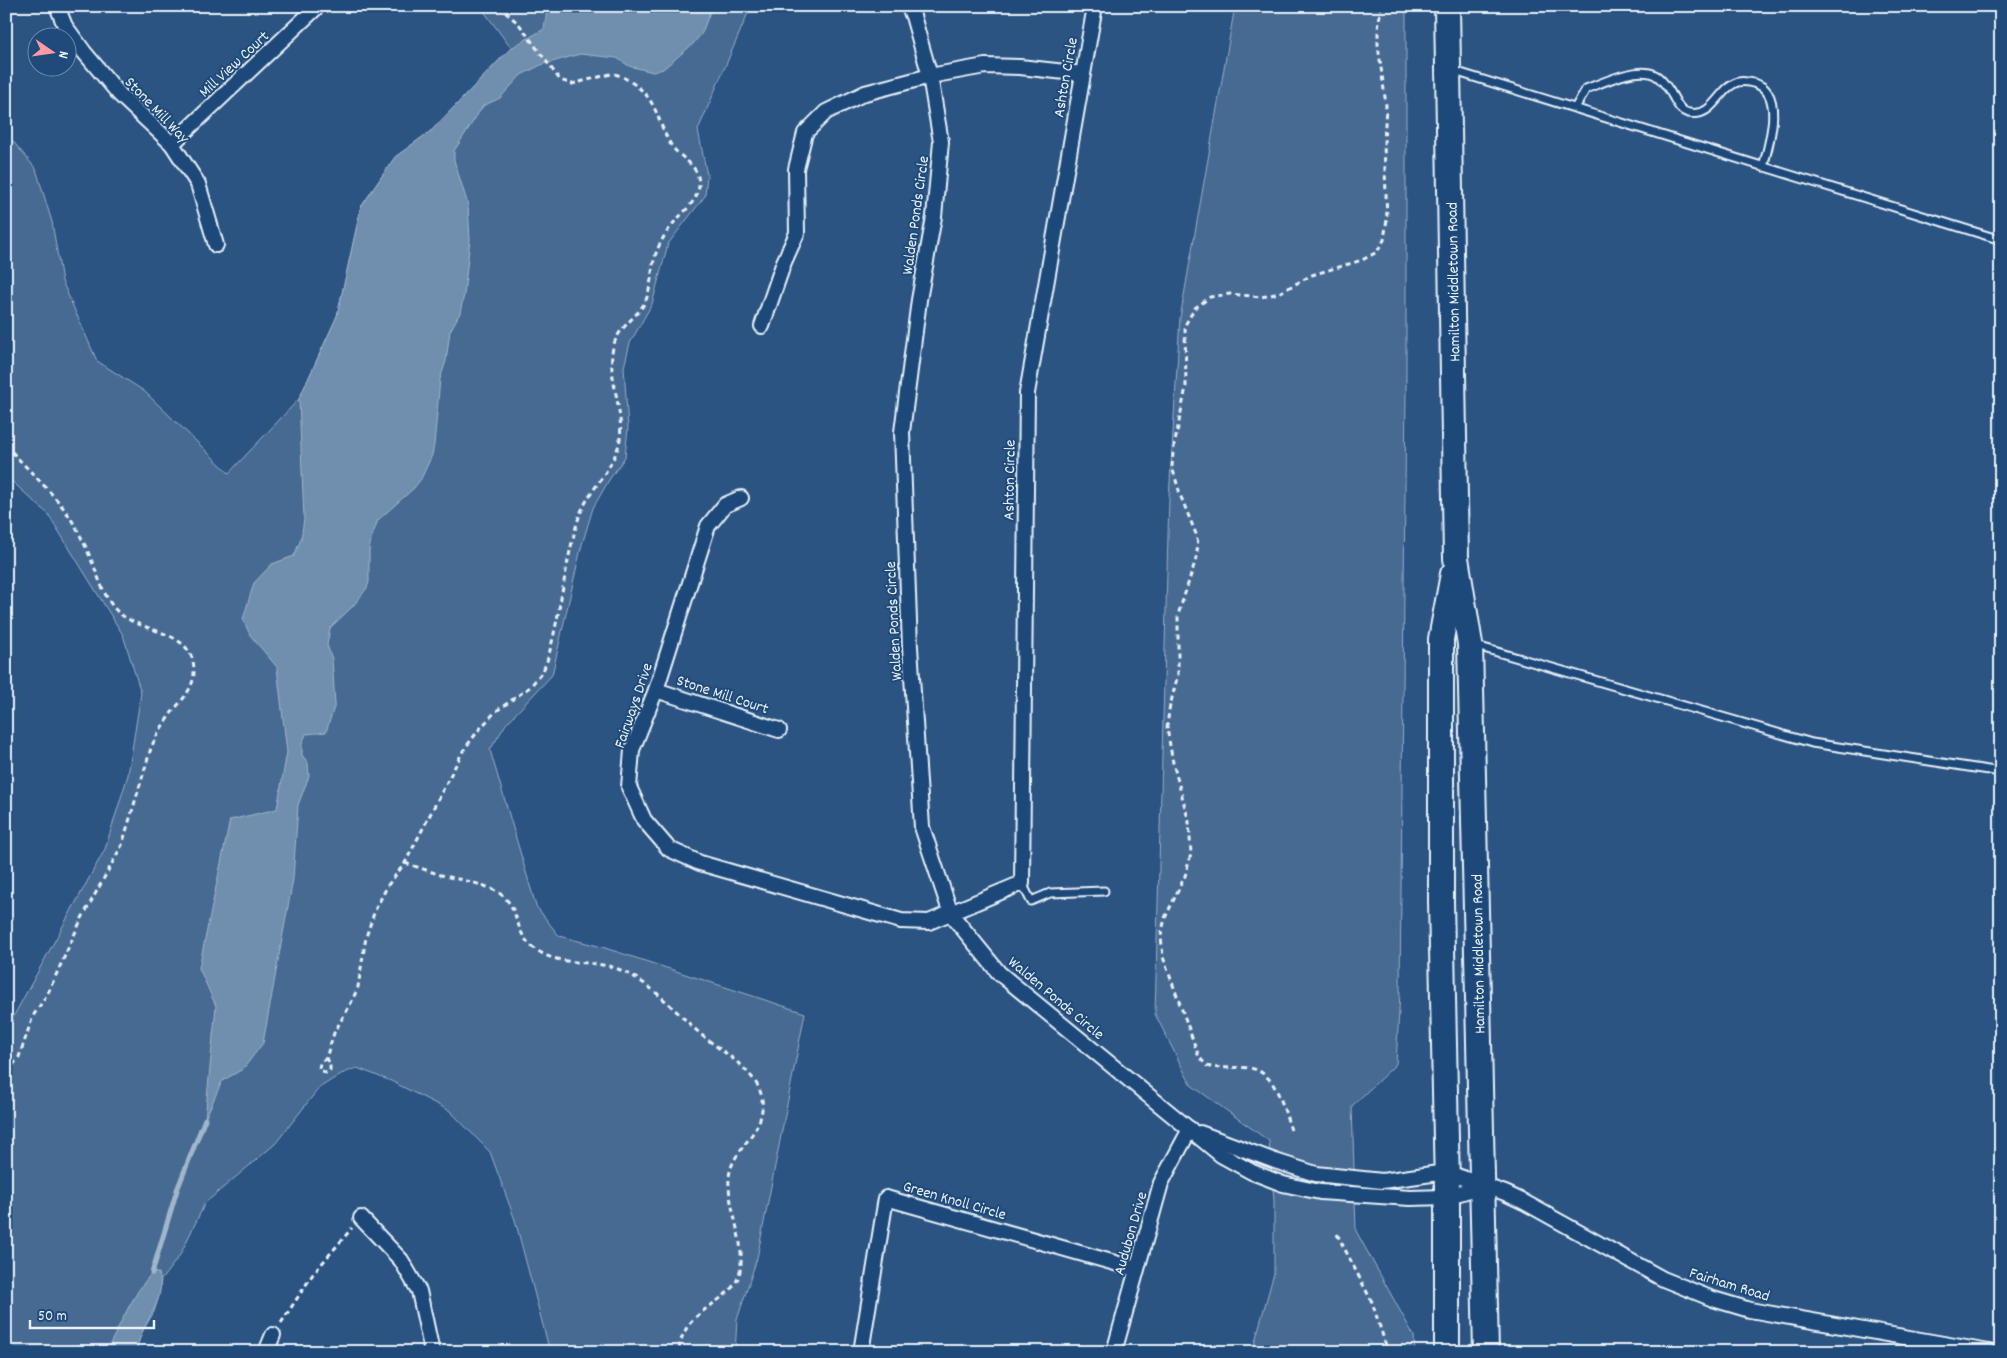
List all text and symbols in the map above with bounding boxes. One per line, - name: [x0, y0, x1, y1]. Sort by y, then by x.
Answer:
- street label: Mill View Court: [194, 26, 275, 104]
- north arrow: [28, 28, 78, 78]
- street label: Ashton Circle: [1048, 36, 1085, 119]
- text: N: [52, 49, 73, 60]
- street label: Stone Mill Way: [118, 72, 194, 150]
- street label: Walden Ponds Circle: [897, 154, 936, 276]
- street label: Hamilton Middletown Road: [1442, 202, 1467, 362]
- street label: Ashton Circle: [998, 439, 1023, 521]
- street label: Walden Ponds Circle: [880, 560, 909, 681]
- street label: Fairways Drive: [609, 660, 660, 752]
- street label: Stone Mill Court: [673, 670, 771, 721]
- street label: Hamilton Middletown Road: [1467, 874, 1492, 1034]
- street label: Walden Ponds Circle: [1002, 952, 1109, 1046]
- street label: Green Knoll Circle: [900, 1176, 1009, 1227]
- street label: Audubon Drive: [1109, 1189, 1154, 1278]
- street label: Fairham Road: [1686, 1262, 1772, 1309]
- scale bar: [30, 1298, 154, 1330]
- text: 50 m: [38, 1306, 67, 1328]

